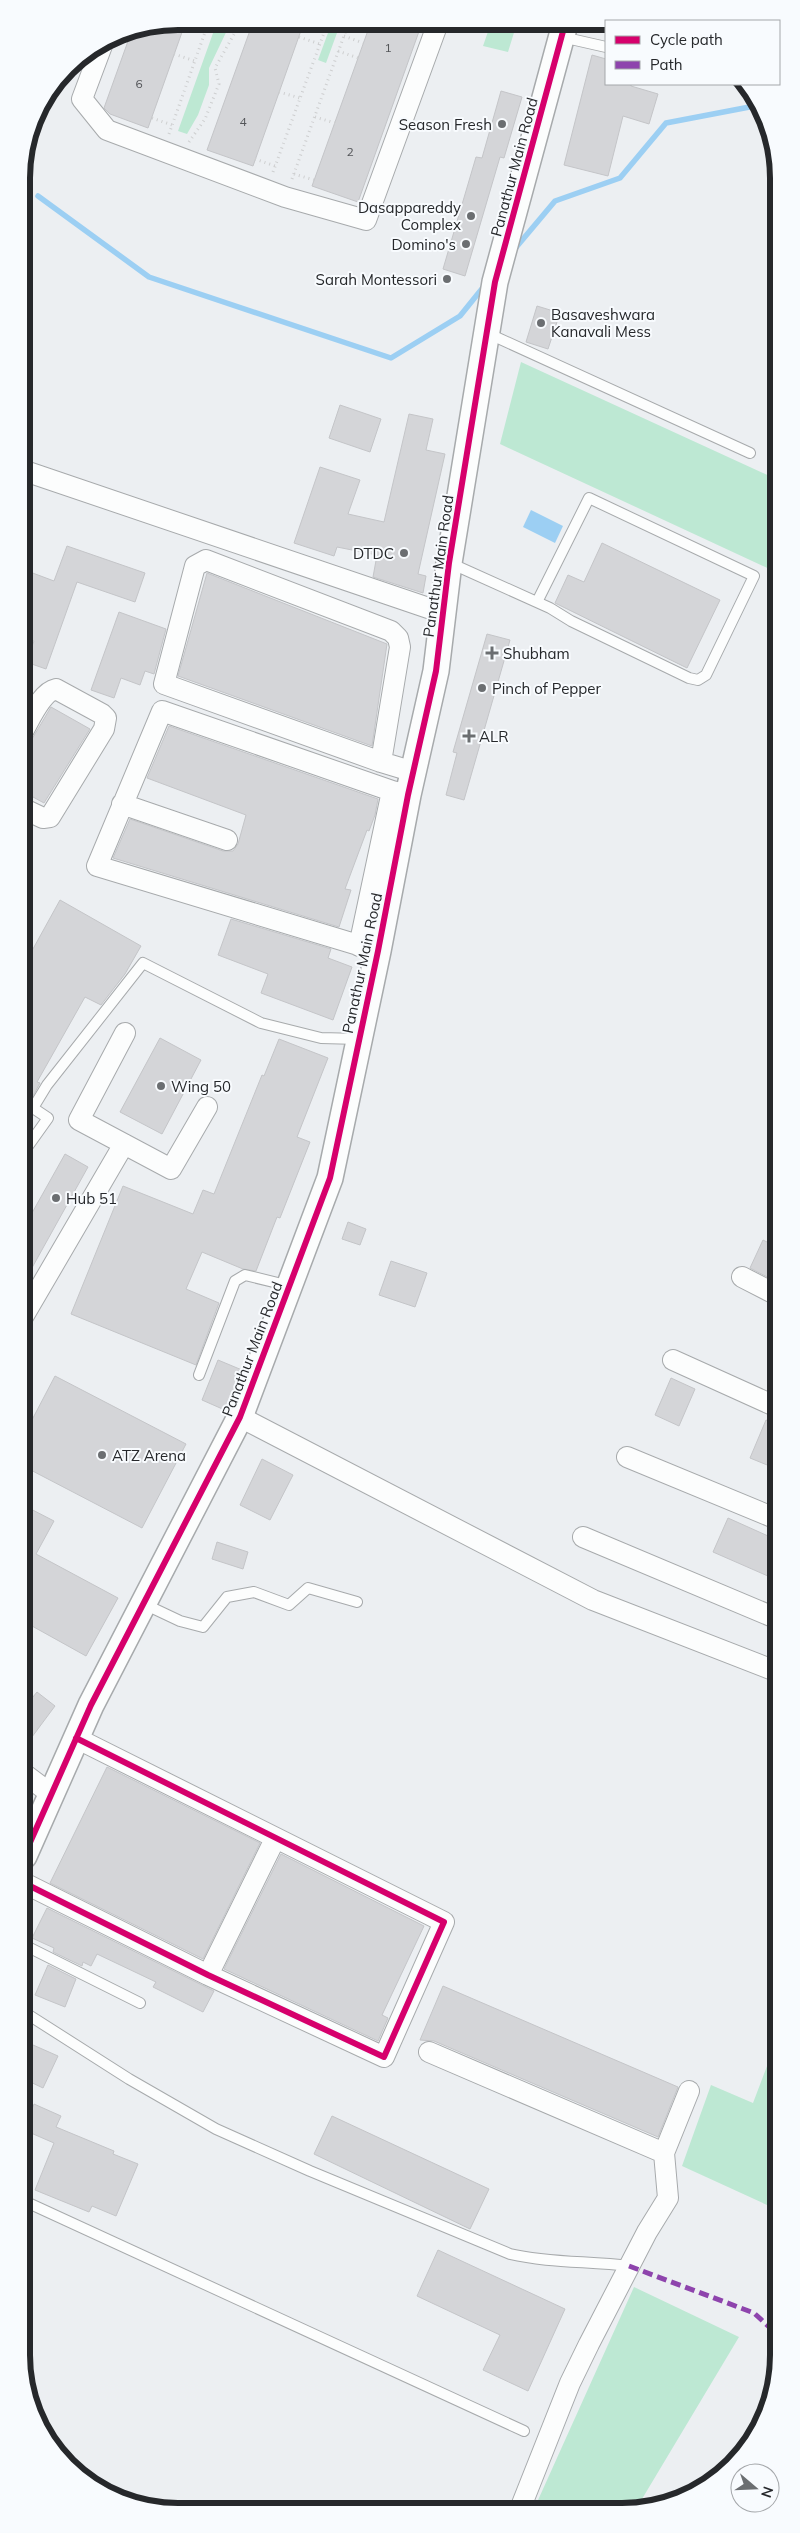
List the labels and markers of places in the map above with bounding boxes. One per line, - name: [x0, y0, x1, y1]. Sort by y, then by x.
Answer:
- place label: Season Fresh: [399, 115, 492, 134]
- marker: Season Fresh: [496, 118, 508, 130]
- place label: Dasappareddy Complex: [358, 198, 461, 234]
- marker: Dasappareddy Complex: [465, 210, 477, 222]
- place label: Domino's: [391, 235, 456, 254]
- marker: Domino's: [460, 238, 472, 250]
- place label: Sarah Montessori: [316, 270, 437, 289]
- marker: Sarah Montessori: [441, 273, 453, 285]
- place label: Basaveshwara Kanavali Mess: [551, 305, 655, 341]
- marker: Basaveshwara Kanavali Mess: [535, 317, 547, 329]
- place label: DTDC: [353, 544, 394, 563]
- marker: DTDC: [398, 547, 410, 559]
- place label: Shubham: [503, 644, 570, 663]
- marker: Shubham: [485, 646, 499, 660]
- place label: Pinch of Pepper: [492, 679, 601, 698]
- marker: Pinch of Pepper: [476, 682, 488, 694]
- place label: ALR: [479, 727, 509, 746]
- marker: ALR: [463, 730, 475, 742]
- place label: Wing 50: [171, 1077, 231, 1096]
- marker: Wing 50: [155, 1080, 167, 1092]
- place label: Hub 51: [66, 1189, 117, 1208]
- marker: Hub 51: [50, 1192, 62, 1204]
- place label: ATZ Arena: [112, 1446, 186, 1465]
- marker: ATZ Arena: [96, 1449, 108, 1461]

